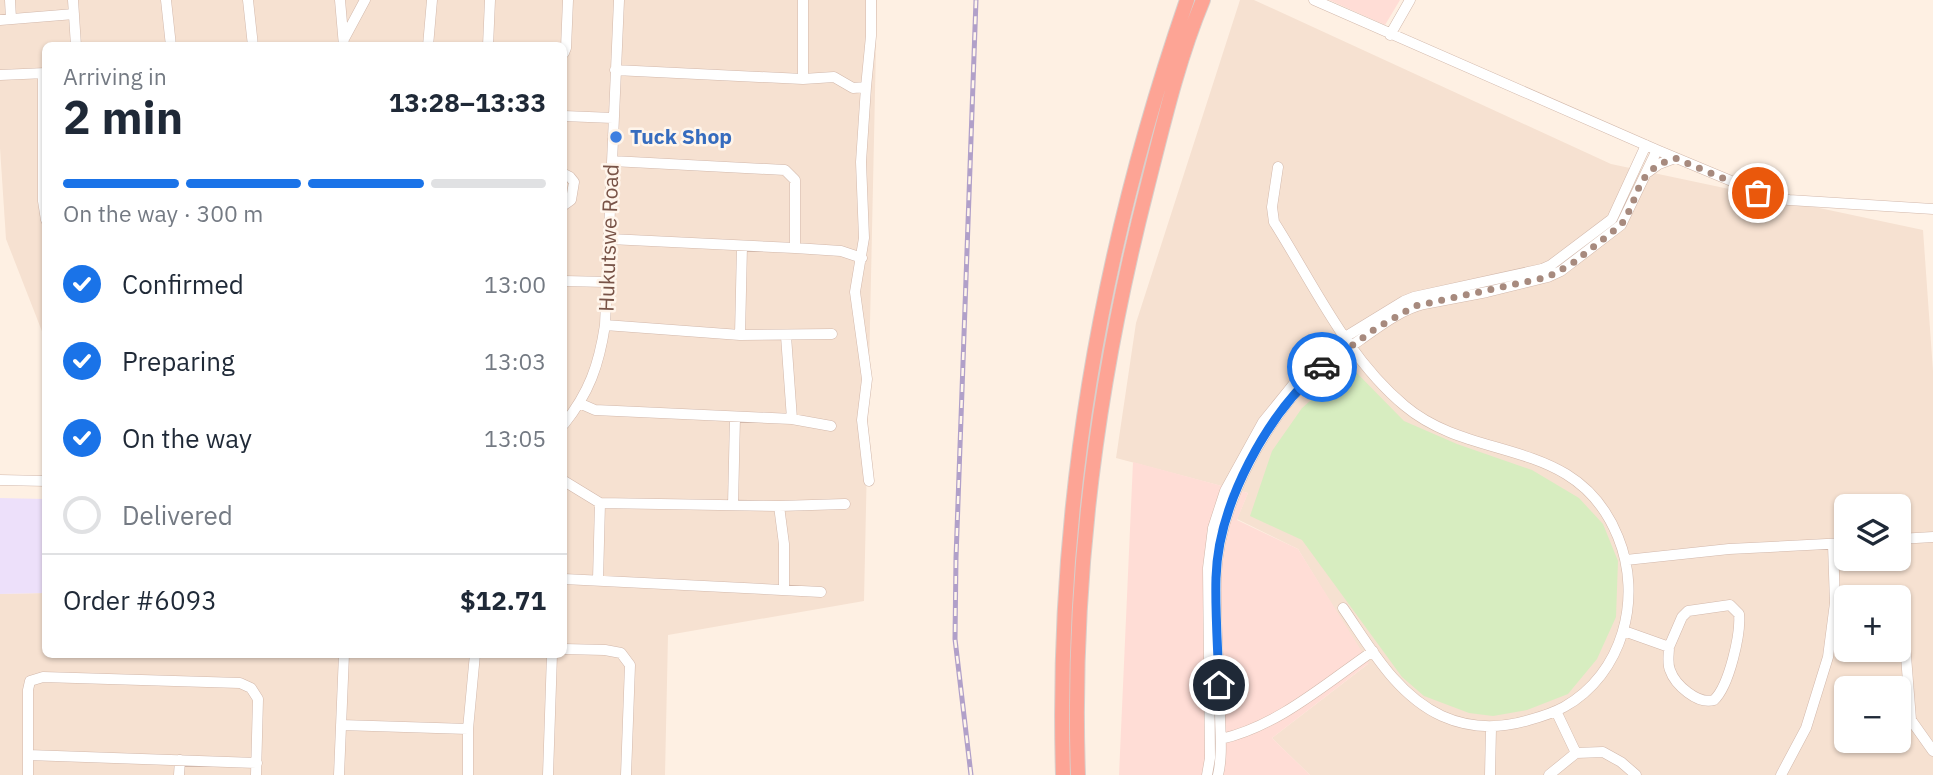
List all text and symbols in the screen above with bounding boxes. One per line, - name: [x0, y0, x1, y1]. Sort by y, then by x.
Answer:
- text: Arriving in: [63, 61, 167, 91]
- text: 13:28–13:33: [389, 85, 546, 119]
- text: 2 min: [63, 87, 183, 147]
- place label: Tuck Shop: [630, 122, 732, 150]
- marker: Tuck Shop: [608, 129, 624, 145]
- pin: [1728, 163, 1788, 223]
- street label: Hukutswe Road: [591, 164, 625, 312]
- icon: bag: [1739, 174, 1777, 212]
- text: On the way · 300 m: [63, 198, 263, 228]
- icon: check: [63, 265, 101, 303]
- text: Confirmed: [122, 267, 244, 301]
- text: 13:00: [484, 269, 546, 299]
- courier: [1287, 332, 1357, 402]
- icon: check: [63, 342, 101, 380]
- text: Preparing: [122, 344, 235, 378]
- text: 13:03: [484, 346, 546, 376]
- icon: car: [1303, 348, 1341, 386]
- icon: check: [63, 419, 101, 457]
- text: On the way: [122, 421, 252, 455]
- text: 13:05: [484, 423, 546, 453]
- map controls: [1834, 494, 1911, 753]
- button: layers: [1834, 494, 1911, 571]
- text: Delivered: [122, 498, 233, 532]
- text: Order #6093: [63, 583, 217, 617]
- text: $12.71: [460, 583, 546, 617]
- button: +: [1834, 585, 1911, 662]
- pin: [1189, 655, 1249, 715]
- icon: home: [1200, 666, 1238, 704]
- button: −: [1834, 676, 1911, 753]

